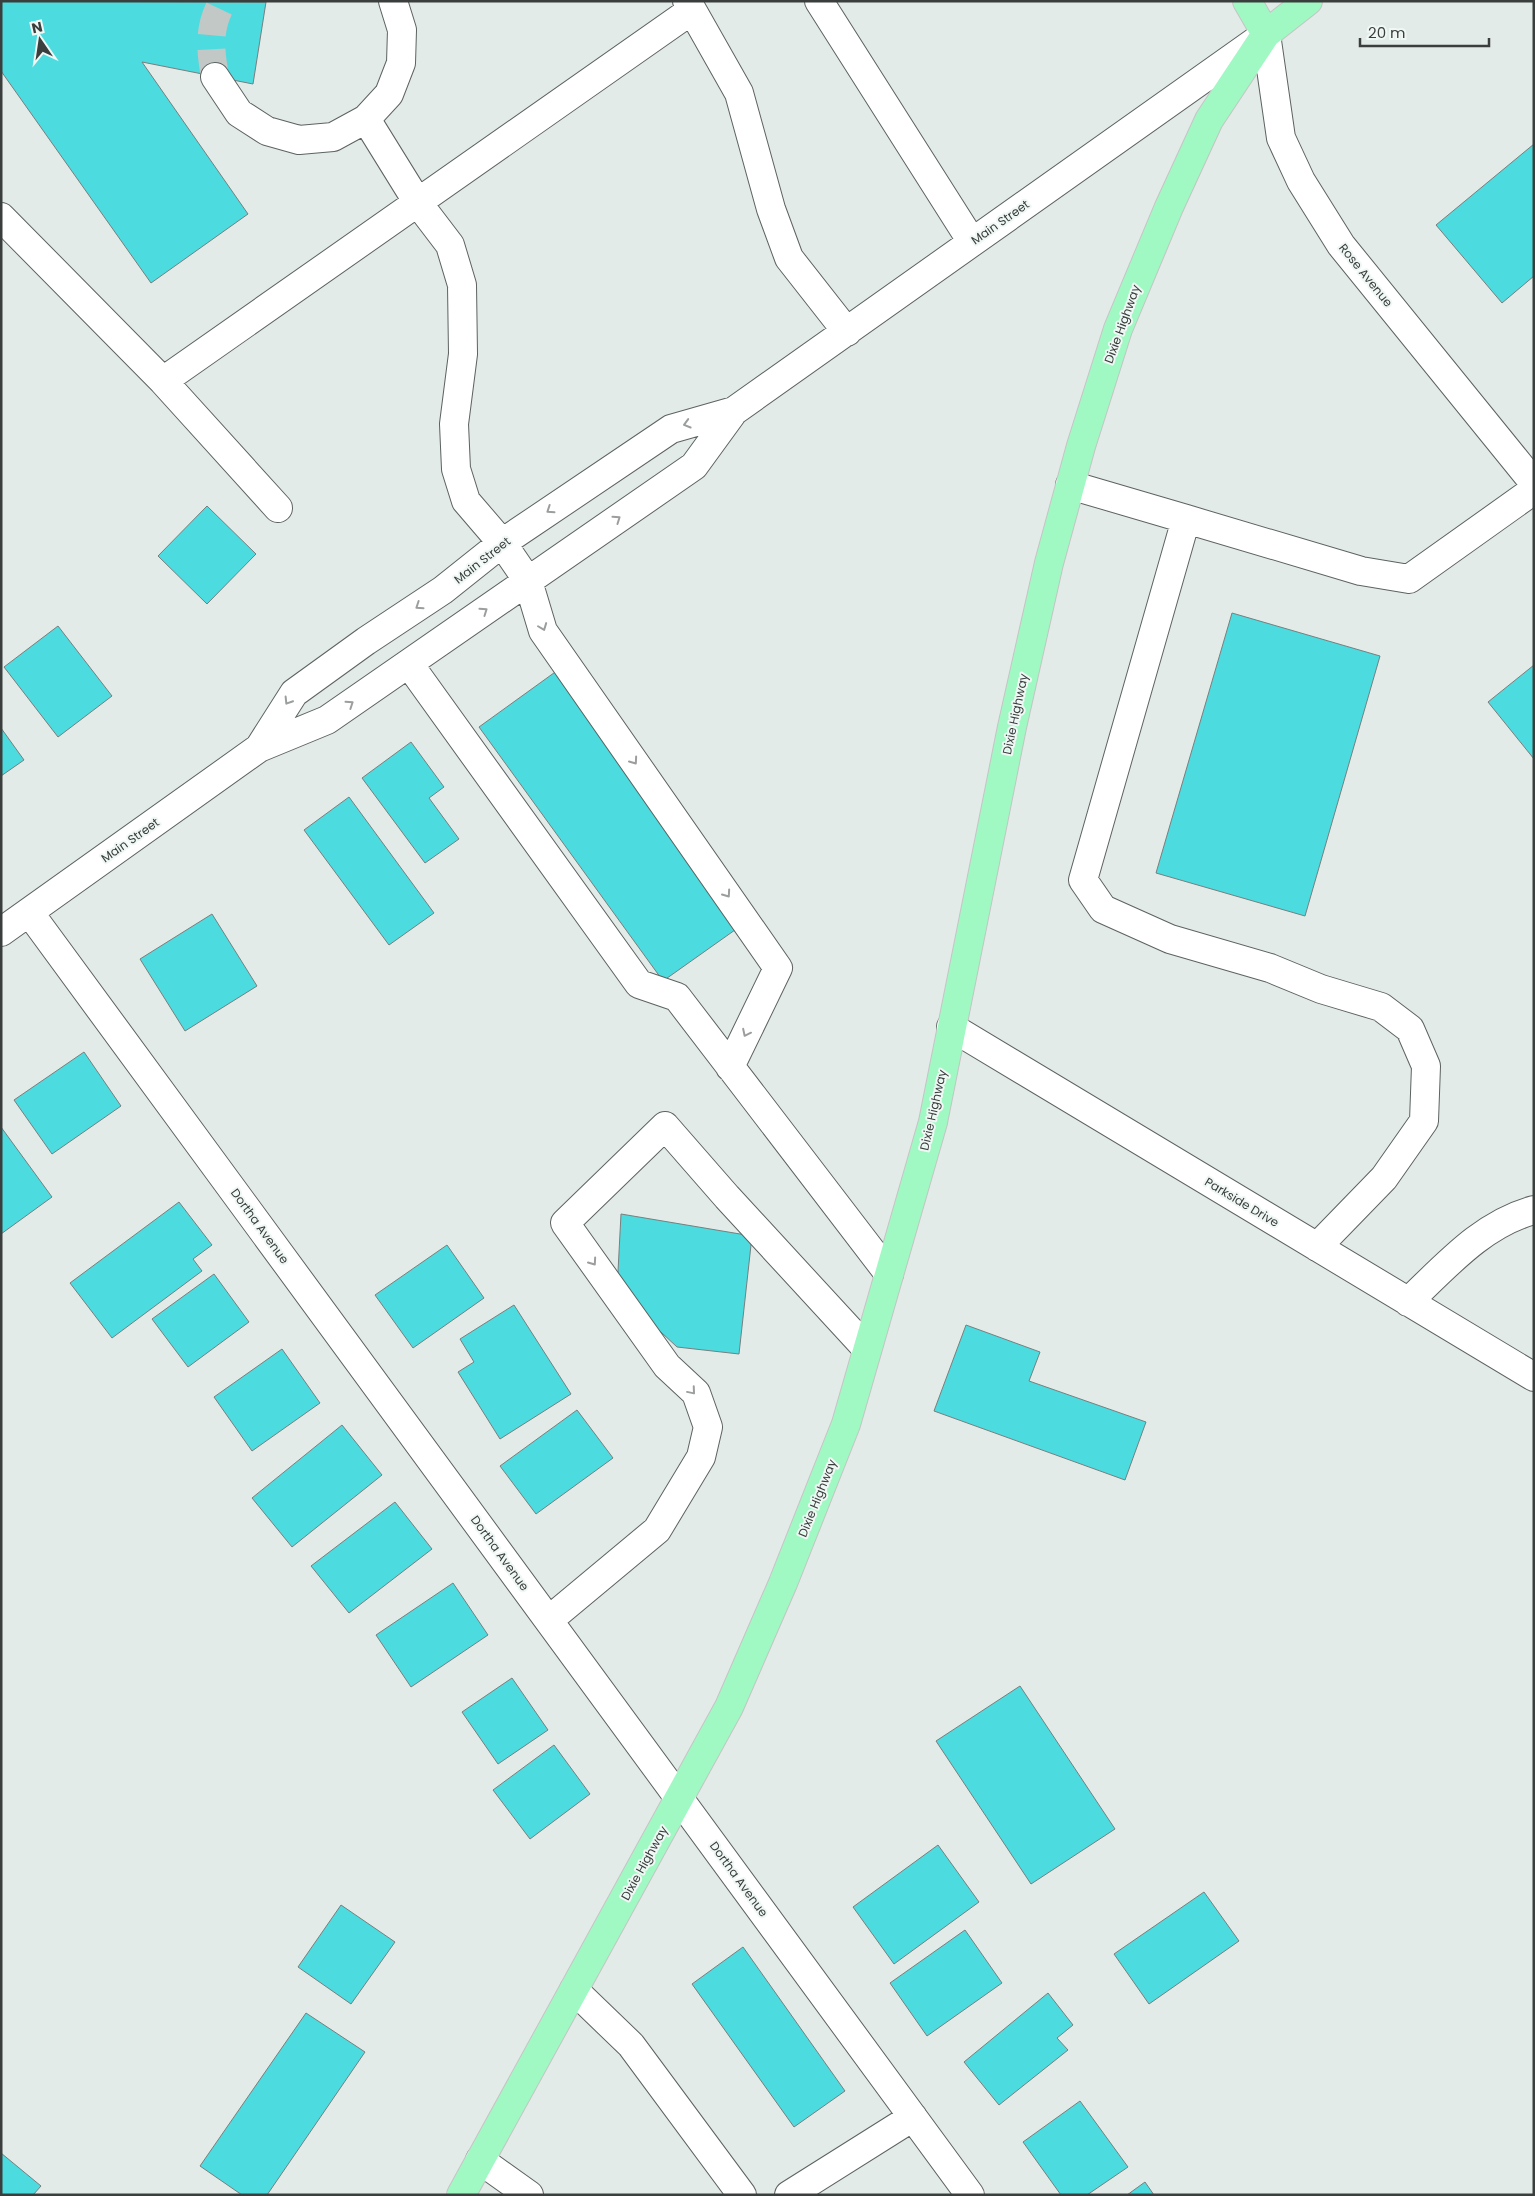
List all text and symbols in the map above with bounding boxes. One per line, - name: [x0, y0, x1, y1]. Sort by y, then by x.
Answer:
- north arrow: [15, 15, 65, 65]
- scale bar: [1360, 15, 1489, 47]
- text: N: [30, 16, 44, 38]
- text: 20 m: [1368, 22, 1406, 43]
- street label: Main Street: [968, 196, 1032, 248]
- street label: Rose Avenue: [1335, 240, 1397, 310]
- street label: Dixie Highway: [1100, 282, 1144, 366]
- one-way arrow: [684, 419, 692, 429]
- one-way arrow: [547, 504, 556, 513]
- one-way arrow: [612, 516, 621, 525]
- street label: Main Street: [450, 533, 514, 587]
- one-way arrow: [415, 600, 425, 609]
- one-way arrow: [478, 608, 487, 617]
- one-way arrow: [537, 622, 547, 631]
- street label: Dixie Highway: [998, 672, 1032, 756]
- one-way arrow: [285, 696, 295, 705]
- one-way arrow: [344, 701, 354, 710]
- one-way arrow: [628, 755, 637, 765]
- street label: Main Street: [98, 814, 162, 866]
- one-way arrow: [721, 889, 730, 898]
- one-way arrow: [742, 1028, 753, 1037]
- street label: Dixie Highway: [915, 1068, 951, 1152]
- street label: Parkside Drive: [1202, 1173, 1282, 1231]
- street label: Dortha Avenue: [227, 1185, 293, 1267]
- one-way arrow: [588, 1256, 596, 1265]
- one-way arrow: [686, 1385, 694, 1394]
- street label: Dixie Highway: [794, 1456, 840, 1539]
- street label: Dortha Avenue: [467, 1512, 533, 1594]
- street label: Dixie Highway: [617, 1823, 672, 1903]
- street label: Dortha Avenue: [706, 1838, 772, 1920]

